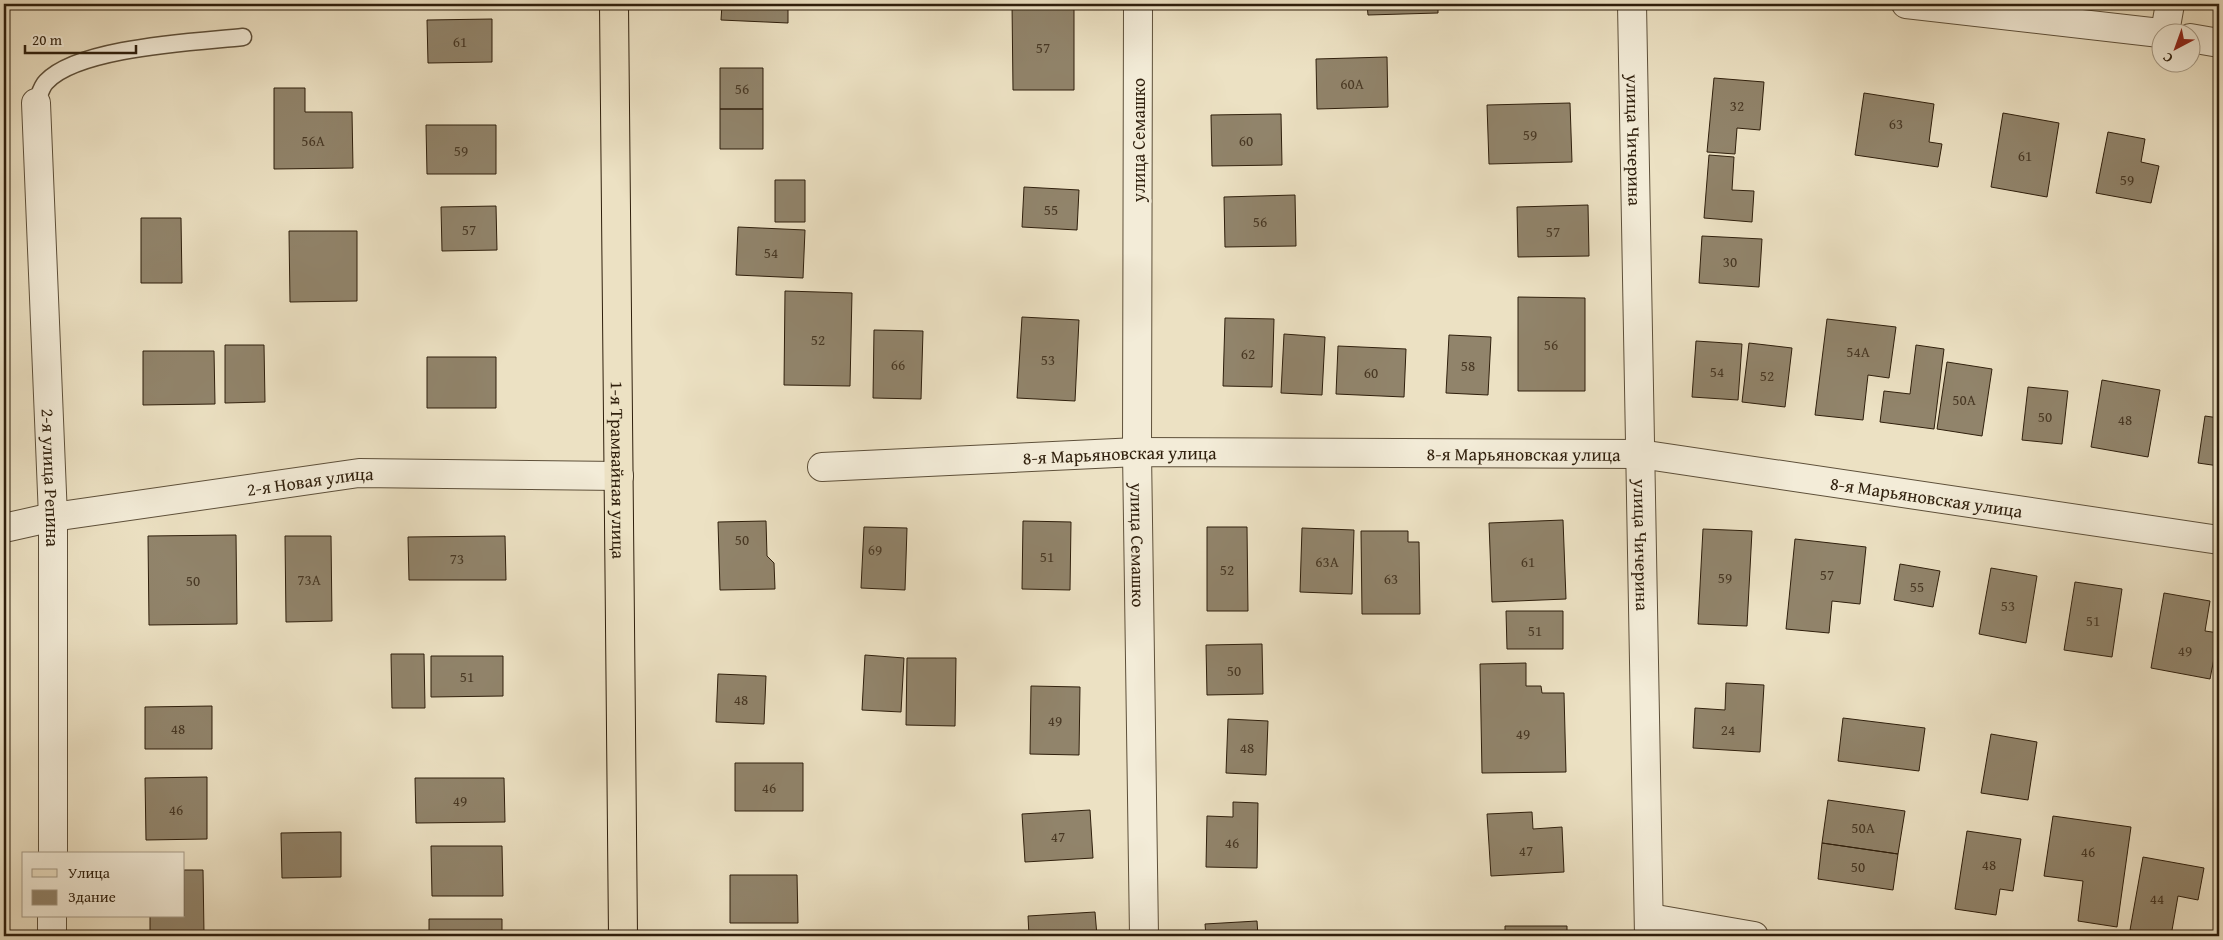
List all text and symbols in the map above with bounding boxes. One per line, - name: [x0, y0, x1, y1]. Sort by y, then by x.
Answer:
- scale bar: [25, 22, 136, 54]
- north arrow: [2150, 22, 2200, 72]
- text: 20 m: [32, 29, 63, 50]
- house number: 61: [453, 31, 467, 52]
- house number: 57: [1036, 37, 1050, 58]
- text: С: [2158, 48, 2177, 68]
- house number: 60А: [1340, 73, 1364, 94]
- street label: улица Чичерина: [1620, 73, 1649, 207]
- house number: 56: [735, 78, 749, 99]
- street label: улица Семашко: [1125, 78, 1152, 203]
- house number: 32: [1730, 95, 1744, 116]
- house number: 63: [1889, 113, 1903, 134]
- house number: 59: [1523, 124, 1537, 145]
- house number: 56А: [301, 130, 325, 151]
- house number: 60: [1239, 130, 1253, 151]
- house number: 59: [454, 140, 468, 161]
- house number: 61: [2018, 145, 2032, 166]
- house number: 59: [2120, 169, 2134, 190]
- house number: 55: [1044, 199, 1058, 220]
- house number: 56: [1253, 211, 1267, 232]
- house number: 57: [462, 219, 476, 240]
- house number: 57: [1546, 221, 1560, 242]
- house number: 54: [764, 242, 778, 263]
- house number: 30: [1723, 251, 1737, 272]
- house number: 52: [811, 329, 825, 350]
- house number: 56: [1544, 334, 1558, 355]
- house number: 54А: [1846, 341, 1870, 362]
- house number: 62: [1241, 343, 1255, 364]
- house number: 53: [1041, 349, 1055, 370]
- house number: 66: [891, 354, 905, 375]
- house number: 58: [1461, 355, 1475, 376]
- house number: 54: [1710, 361, 1724, 382]
- house number: 60: [1364, 362, 1378, 383]
- house number: 52: [1760, 365, 1774, 386]
- street label: 1-я Трамвайная улица: [604, 381, 633, 560]
- house number: 50А: [1952, 389, 1976, 410]
- house number: 50: [2038, 406, 2052, 427]
- street label: 2-я улица Репина: [35, 408, 67, 547]
- house number: 48: [2118, 409, 2132, 430]
- street label: 8-я Марьяновская улица: [1022, 439, 1217, 471]
- street label: 8-я Марьяновская улица: [1427, 440, 1621, 467]
- street label: 2-я Новая улица: [245, 459, 374, 503]
- street label: 8-я Марьяновская улица: [1828, 469, 2025, 524]
- street label: улица Чичерина: [1627, 478, 1657, 612]
- street label: улица Семашко: [1124, 482, 1153, 607]
- house number: 50: [735, 529, 749, 550]
- house number: 69: [868, 539, 882, 560]
- house number: 51: [1040, 546, 1054, 567]
- house number: 73: [450, 548, 464, 569]
- house number: 63А: [1315, 551, 1339, 572]
- house number: 61: [1521, 551, 1535, 572]
- house number: 52: [1220, 559, 1234, 580]
- house number: 57: [1820, 564, 1834, 585]
- house number: 59: [1718, 567, 1732, 588]
- house number: 63: [1384, 568, 1398, 589]
- house number: 73А: [297, 569, 321, 590]
- house number: 50: [186, 570, 200, 591]
- house number: 55: [1910, 576, 1924, 597]
- house number: 53: [2001, 595, 2015, 616]
- house number: 51: [2086, 610, 2100, 631]
- house number: 51: [1528, 620, 1542, 641]
- house number: 49: [2178, 640, 2192, 661]
- house number: 50: [1227, 660, 1241, 681]
- house number: 51: [460, 666, 474, 687]
- house number: 48: [734, 689, 748, 710]
- house number: 49: [1048, 710, 1062, 731]
- house number: 48: [171, 718, 185, 739]
- house number: 24: [1721, 719, 1735, 740]
- house number: 49: [1516, 723, 1530, 744]
- house number: 48: [1240, 737, 1254, 758]
- house number: 46: [762, 777, 776, 798]
- house number: 49: [453, 790, 467, 811]
- house number: 46: [169, 799, 183, 820]
- house number: 50А: [1851, 817, 1875, 838]
- house number: 47: [1051, 826, 1065, 847]
- house number: 46: [1225, 832, 1239, 853]
- house number: 47: [1519, 840, 1533, 861]
- house number: 46: [2081, 841, 2095, 862]
- legend: [22, 852, 185, 918]
- house number: 48: [1982, 854, 1996, 875]
- house number: 50: [1851, 856, 1865, 877]
- text: Улица: [68, 862, 111, 883]
- text: Здание: [68, 886, 116, 907]
- house number: 44: [2150, 888, 2164, 909]

